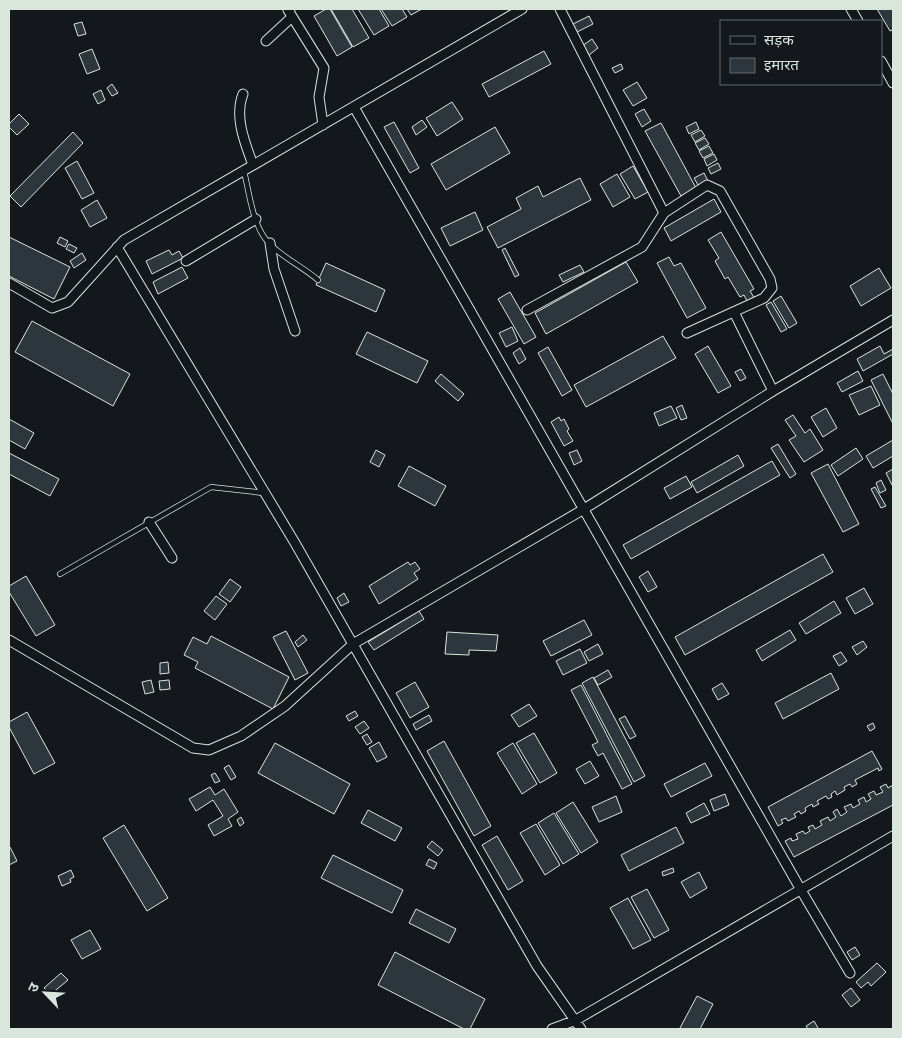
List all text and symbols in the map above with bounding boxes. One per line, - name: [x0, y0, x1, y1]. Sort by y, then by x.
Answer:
- legend: [720, 20, 882, 85]
- text: सड़क: [764, 28, 794, 51]
- text: इमारत: [764, 53, 799, 76]
- north arrow: [20, 968, 70, 1018]
- text: उ: [22, 978, 44, 995]

